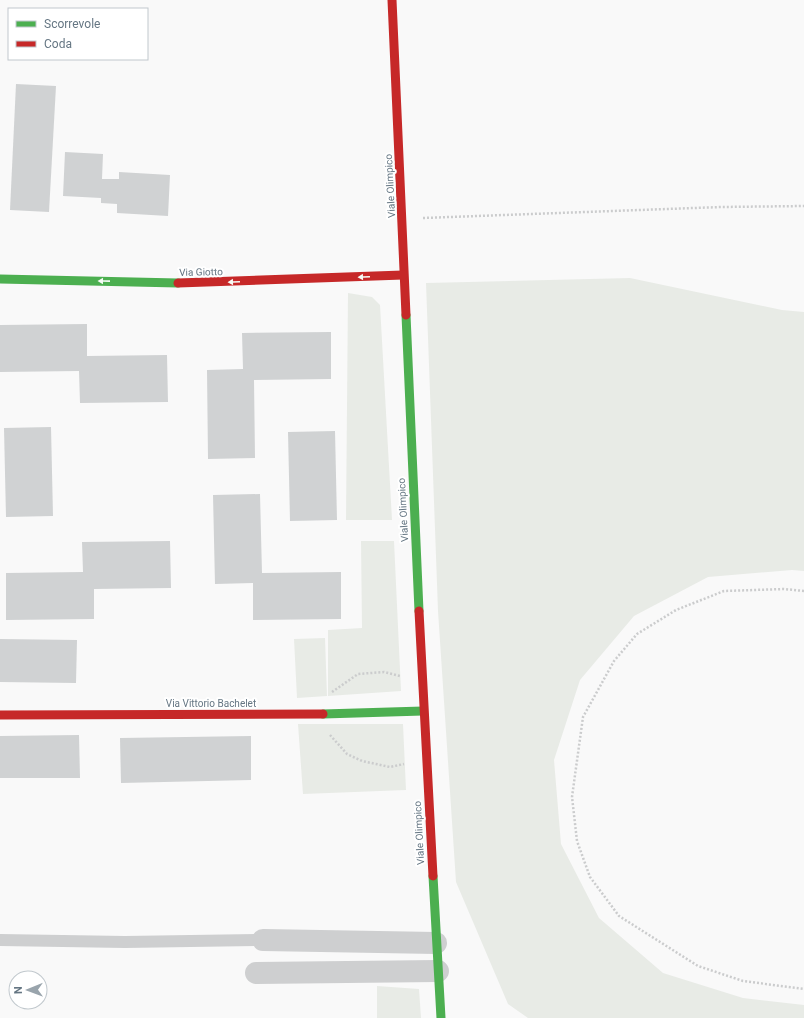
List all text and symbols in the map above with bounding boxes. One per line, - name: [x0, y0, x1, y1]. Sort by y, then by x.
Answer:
- legend: [8, 8, 148, 60]
- text: Scorrevole: [44, 17, 100, 31]
- text: Coda: [44, 37, 72, 51]
- street label: Viale Olimpico: [383, 153, 397, 218]
- street label: Via Giotto: [179, 266, 223, 278]
- one-way arrow: [357, 274, 370, 280]
- one-way arrow: [98, 278, 110, 285]
- one-way arrow: [227, 279, 240, 285]
- street label: Viale Olimpico: [396, 477, 410, 542]
- street label: Via Vittorio Bachelet: [166, 698, 256, 709]
- street label: Viale Olimpico: [412, 800, 426, 865]
- north arrow: [8, 970, 48, 1010]
- text: N: [12, 986, 25, 994]

